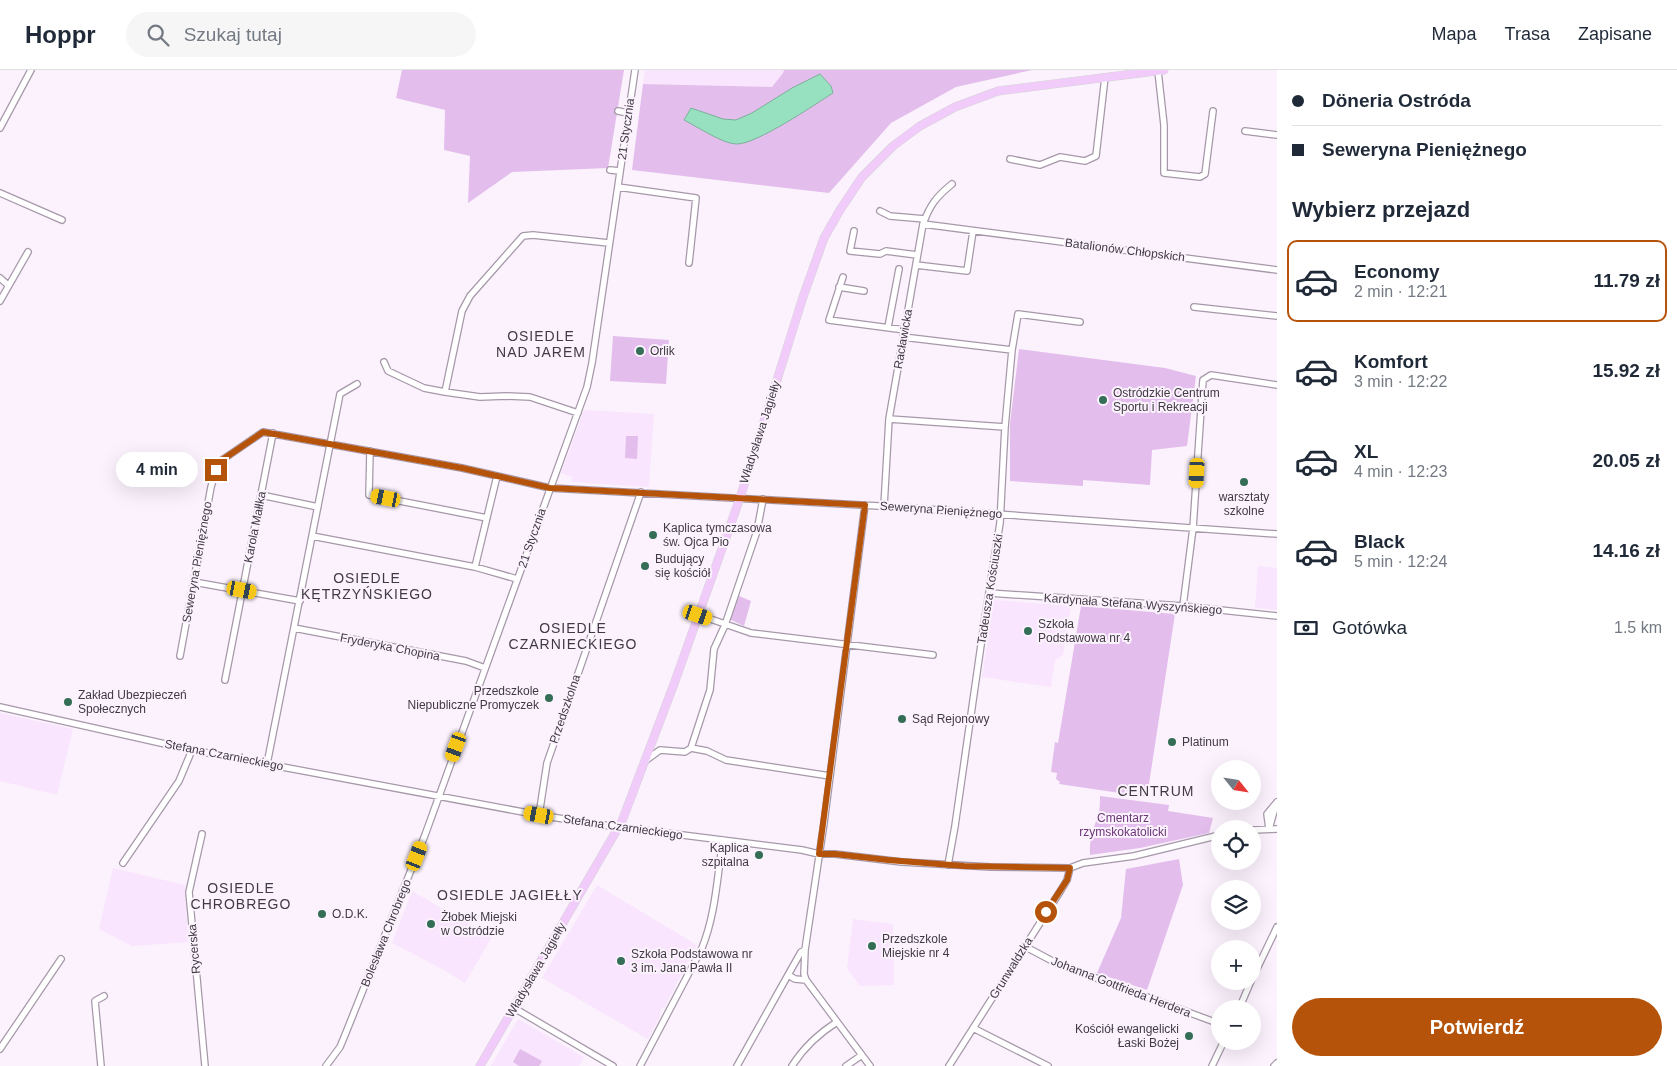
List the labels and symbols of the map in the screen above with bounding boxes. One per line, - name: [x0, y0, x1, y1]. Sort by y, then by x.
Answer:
- street label: 21 Stycznia: [615, 97, 637, 161]
- street label: Batalionów Chłopskich: [1064, 236, 1186, 264]
- street label: Racławicka: [891, 308, 915, 370]
- district label: OSIEDLE NAD JAREM: [496, 328, 586, 360]
- place label: Orlik: [650, 344, 676, 358]
- marker: Orlik: [634, 345, 646, 357]
- street label: Władysława Jagiełły: [737, 379, 783, 485]
- place label: Ostródzkie Centrum Sportu i Rekreacji: [1113, 386, 1220, 414]
- marker: Ostródzkie Centrum Sportu i Rekreacji: [1097, 394, 1109, 406]
- callout: 4 min: [116, 452, 198, 488]
- car: [1188, 458, 1205, 488]
- route end: [205, 459, 227, 481]
- marker: warsztaty szkolne: [1238, 476, 1250, 488]
- car: [369, 488, 402, 508]
- street label: Karola Małłka: [241, 490, 269, 564]
- place label: warsztaty szkolne: [1218, 490, 1269, 518]
- street label: Seweryna Pieniężnego: [879, 499, 1003, 521]
- street label: Seweryna Pieniężnego: [179, 500, 215, 624]
- street label: 21 Stycznia: [515, 506, 549, 570]
- place label: Kaplica tymczasowa św. Ojca Pio: [663, 521, 772, 549]
- marker: Kaplica tymczasowa św. Ojca Pio: [647, 529, 659, 541]
- street label: Tadeusza Kościuszki: [974, 533, 1006, 645]
- place label: Budujący się kościół: [655, 552, 711, 580]
- marker: Budujący się kościół: [639, 560, 651, 572]
- district label: OSIEDLE KĘTRZYŃSKIEGO: [301, 570, 433, 602]
- car: [225, 580, 258, 600]
- street label: Kardynała Stefana Wyszyńskiego: [1043, 591, 1223, 617]
- car: [681, 603, 714, 627]
- place label: Szkoła Podstawowa nr 4: [1038, 617, 1130, 645]
- district label: OSIEDLE CZARNIECKIEGO: [509, 620, 637, 652]
- marker: Szkoła Podstawowa nr 4: [1022, 625, 1034, 637]
- street label: Fryderyka Chopina: [339, 630, 441, 664]
- street label: Przedszkolna: [547, 672, 583, 745]
- place label: Przedszkole Niepubliczne Promyczek: [408, 684, 540, 712]
- place label: Zakład Ubezpieczeń Społecznych: [78, 688, 187, 716]
- marker: Przedszkole Niepubliczne Promyczek: [543, 692, 555, 704]
- marker: Zakład Ubezpieczeń Społecznych: [62, 696, 74, 708]
- place label: Sąd Rejonowy: [912, 712, 989, 726]
- marker: Sąd Rejonowy: [896, 713, 908, 725]
- car: [443, 730, 468, 764]
- place label: Platinum: [1182, 735, 1229, 749]
- marker: Platinum: [1166, 736, 1178, 748]
- street label: Stefana Czarnieckiego: [163, 737, 285, 773]
- north arrow: [1211, 760, 1261, 810]
- district label: CENTRUM: [1118, 783, 1195, 799]
- car: [522, 805, 555, 825]
- park label: Cmentarz rzymskokatolicki: [1079, 811, 1167, 839]
- street label: Stefana Czarnieckiego: [562, 812, 684, 842]
- car: [404, 839, 429, 873]
- place label: Kaplica szpitalna: [702, 841, 749, 869]
- marker: Kaplica szpitalna: [753, 849, 765, 861]
- street label: Bolesława Chrobrego: [358, 877, 414, 989]
- district label: OSIEDLE CHROBREGO: [191, 880, 291, 912]
- district label: OSIEDLE JAGIEŁŁY: [437, 887, 583, 903]
- route start: [1035, 901, 1057, 923]
- place label: O.D.K.: [332, 907, 368, 921]
- marker: O.D.K.: [316, 908, 328, 920]
- place label: Żłobek Miejski w Ostródzie: [440, 910, 517, 938]
- marker: Żłobek Miejski w Ostródzie: [425, 918, 437, 930]
- street label: Władysława Jagiełły: [503, 920, 569, 1020]
- street label: Rycerska: [185, 923, 203, 975]
- place label: Przedszkole Miejskie nr 4: [882, 932, 950, 960]
- street label: Grunwaldzka: [987, 934, 1036, 1001]
- marker: Przedszkole Miejskie nr 4: [866, 940, 878, 952]
- place label: Szkoła Podstawowa nr 3 im. Jana Pawła II: [631, 947, 752, 975]
- street label: Johanna Gottfrieda Herdera: [1049, 954, 1193, 1020]
- marker: Szkoła Podstawowa nr 3 im. Jana Pawła II: [615, 955, 627, 967]
- place label: Kościół ewangelicki Łaski Bożej: [1075, 1022, 1179, 1050]
- marker: Kościół ewangelicki Łaski Bożej: [1183, 1030, 1195, 1042]

